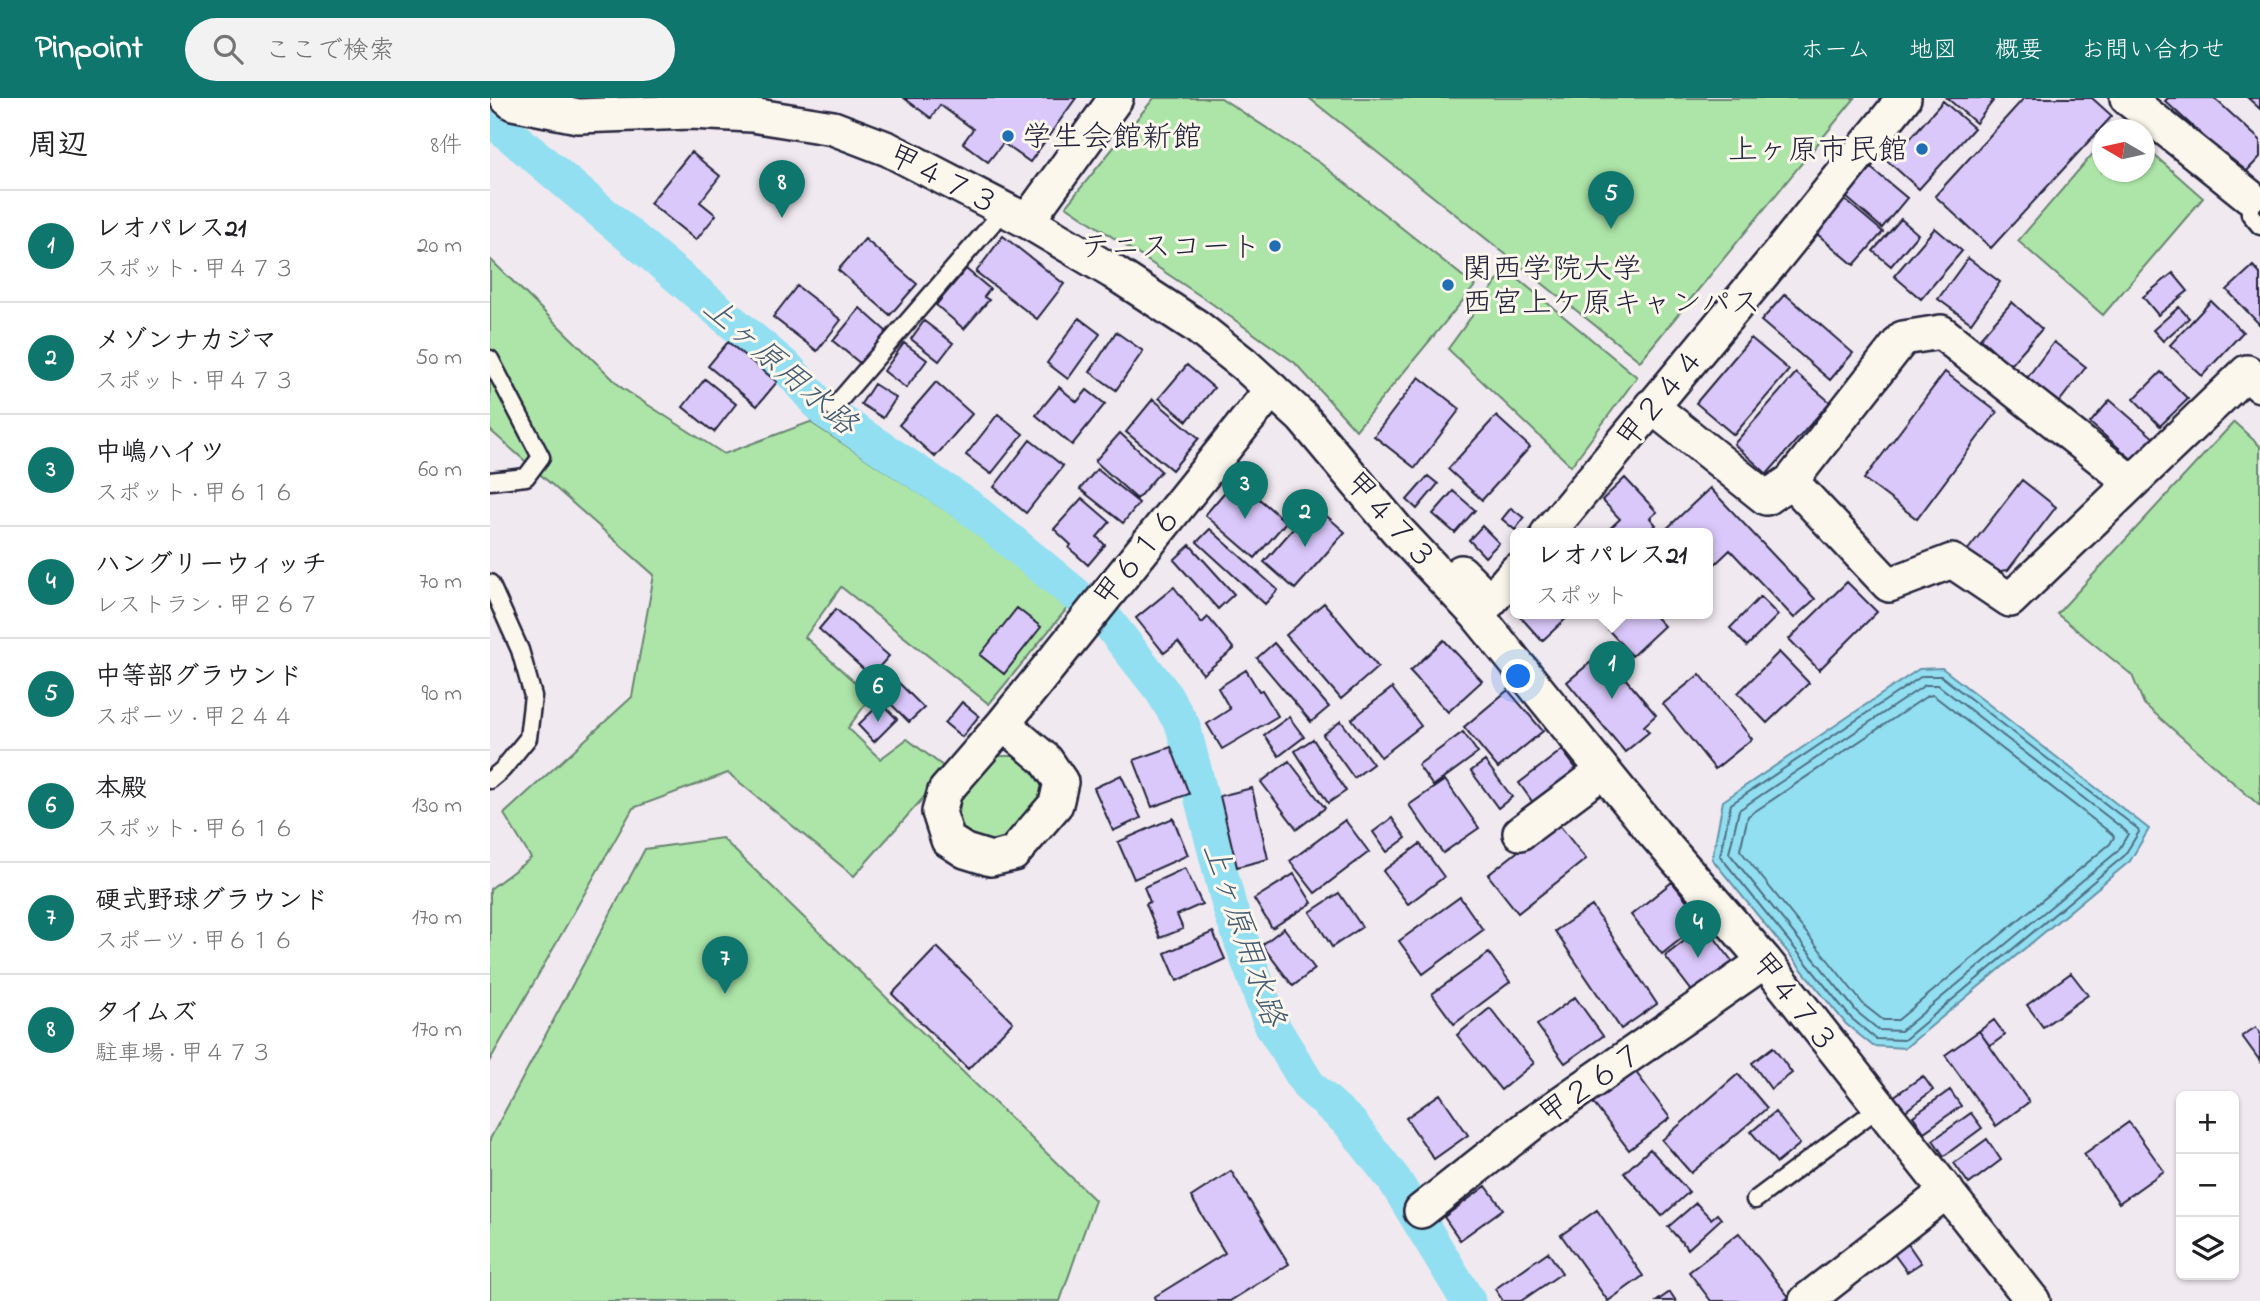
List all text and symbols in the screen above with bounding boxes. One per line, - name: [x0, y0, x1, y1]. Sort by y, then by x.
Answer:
- search box: [185, 18, 675, 81]
- text: Pinpoint: [35, 25, 143, 73]
- icon: search: [209, 30, 247, 68]
- text: ここで検索: [265, 33, 395, 71]
- text: ホーム: [1800, 34, 1871, 69]
- text: 地図: [1909, 34, 1957, 69]
- text: 概要: [1995, 34, 2043, 69]
- text: お問い合わせ: [2081, 34, 2225, 69]
- place label: 学生会館新館: [1022, 117, 1202, 161]
- north arrow: [2092, 119, 2155, 182]
- text: 周辺: [28, 125, 88, 169]
- marker: 学生会館新館: [1000, 128, 1016, 144]
- text: 8件: [430, 130, 462, 163]
- place label: 上ヶ原市民館: [1728, 130, 1908, 174]
- street label: 甲４７３: [879, 135, 1006, 229]
- marker: 上ヶ原市民館: [1914, 141, 1930, 157]
- pin: 8: [759, 160, 805, 218]
- pin: 5: [1588, 171, 1634, 229]
- text: レオパレス21: [95, 211, 246, 249]
- place label: テニスコート: [1080, 227, 1261, 271]
- text: 1: [47, 230, 55, 263]
- text: 20 m: [417, 230, 462, 263]
- marker: テニスコート: [1267, 238, 1283, 254]
- place label: 関西学院大学 西宮上ケ原キャンパス: [1462, 249, 1761, 327]
- text: スポット · 甲４７３: [95, 254, 295, 287]
- marker: 関西学院大学 西宮上ケ原キャンパス: [1440, 277, 1456, 293]
- water label: 上ヶ原用水路: [691, 287, 868, 450]
- text: メゾンナカジマ: [95, 323, 277, 361]
- street label: 甲２４４: [1607, 338, 1717, 459]
- text: 2: [45, 342, 57, 375]
- text: 50 m: [415, 342, 462, 375]
- text: スポット · 甲４７３: [95, 366, 295, 399]
- text: 中嶋ハイツ: [95, 435, 225, 473]
- text: 3: [46, 454, 56, 487]
- text: 60 m: [418, 454, 462, 487]
- pin: 3: [1222, 461, 1268, 519]
- street label: 甲４７３: [1332, 463, 1445, 581]
- text: スポット · 甲６１６: [95, 478, 295, 511]
- pin: 2: [1282, 489, 1328, 547]
- street label: 甲６１６: [1084, 497, 1194, 618]
- popup: [1510, 528, 1713, 619]
- text: レオパレス21: [1536, 538, 1687, 576]
- text: ハングリーウィッチ: [95, 547, 327, 585]
- text: 4: [46, 566, 56, 599]
- text: 70 m: [419, 566, 462, 599]
- text: スポット: [1536, 581, 1628, 614]
- text: レストラン · 甲２６７: [95, 590, 320, 623]
- pin: 1: [1589, 641, 1635, 699]
- text: 中等部グラウンド: [95, 659, 303, 697]
- your location: [1501, 659, 1535, 693]
- pin: 6: [855, 664, 901, 722]
- text: 5: [44, 678, 58, 711]
- text: 90 m: [422, 678, 462, 711]
- text: スポーツ · 甲２４４: [95, 702, 295, 735]
- text: 本殿: [95, 771, 147, 809]
- text: 6: [46, 790, 56, 823]
- text: 130 m: [412, 790, 462, 823]
- text: スポット · 甲６１６: [95, 814, 295, 847]
- water label: 上ヶ原用水路: [1188, 837, 1296, 1035]
- text: 硬式野球グラウンド: [95, 883, 329, 921]
- pin: 4: [1675, 900, 1721, 958]
- text: 7: [46, 902, 56, 935]
- text: 170 m: [412, 902, 462, 935]
- text: スポーツ · 甲６１６: [95, 926, 295, 959]
- pin: 7: [702, 936, 748, 994]
- street label: 甲４７３: [1738, 943, 1847, 1065]
- text: タイムズ: [95, 995, 197, 1033]
- text: 8: [47, 1014, 55, 1047]
- text: 170 m: [412, 1014, 462, 1047]
- street label: 甲２６７: [1531, 1033, 1654, 1138]
- text: 駐車場 · 甲４７３: [95, 1038, 272, 1071]
- map controls: [2176, 1091, 2239, 1280]
- button: +: [2176, 1091, 2239, 1154]
- button: −: [2176, 1154, 2239, 1217]
- button: layers: [2176, 1217, 2239, 1280]

